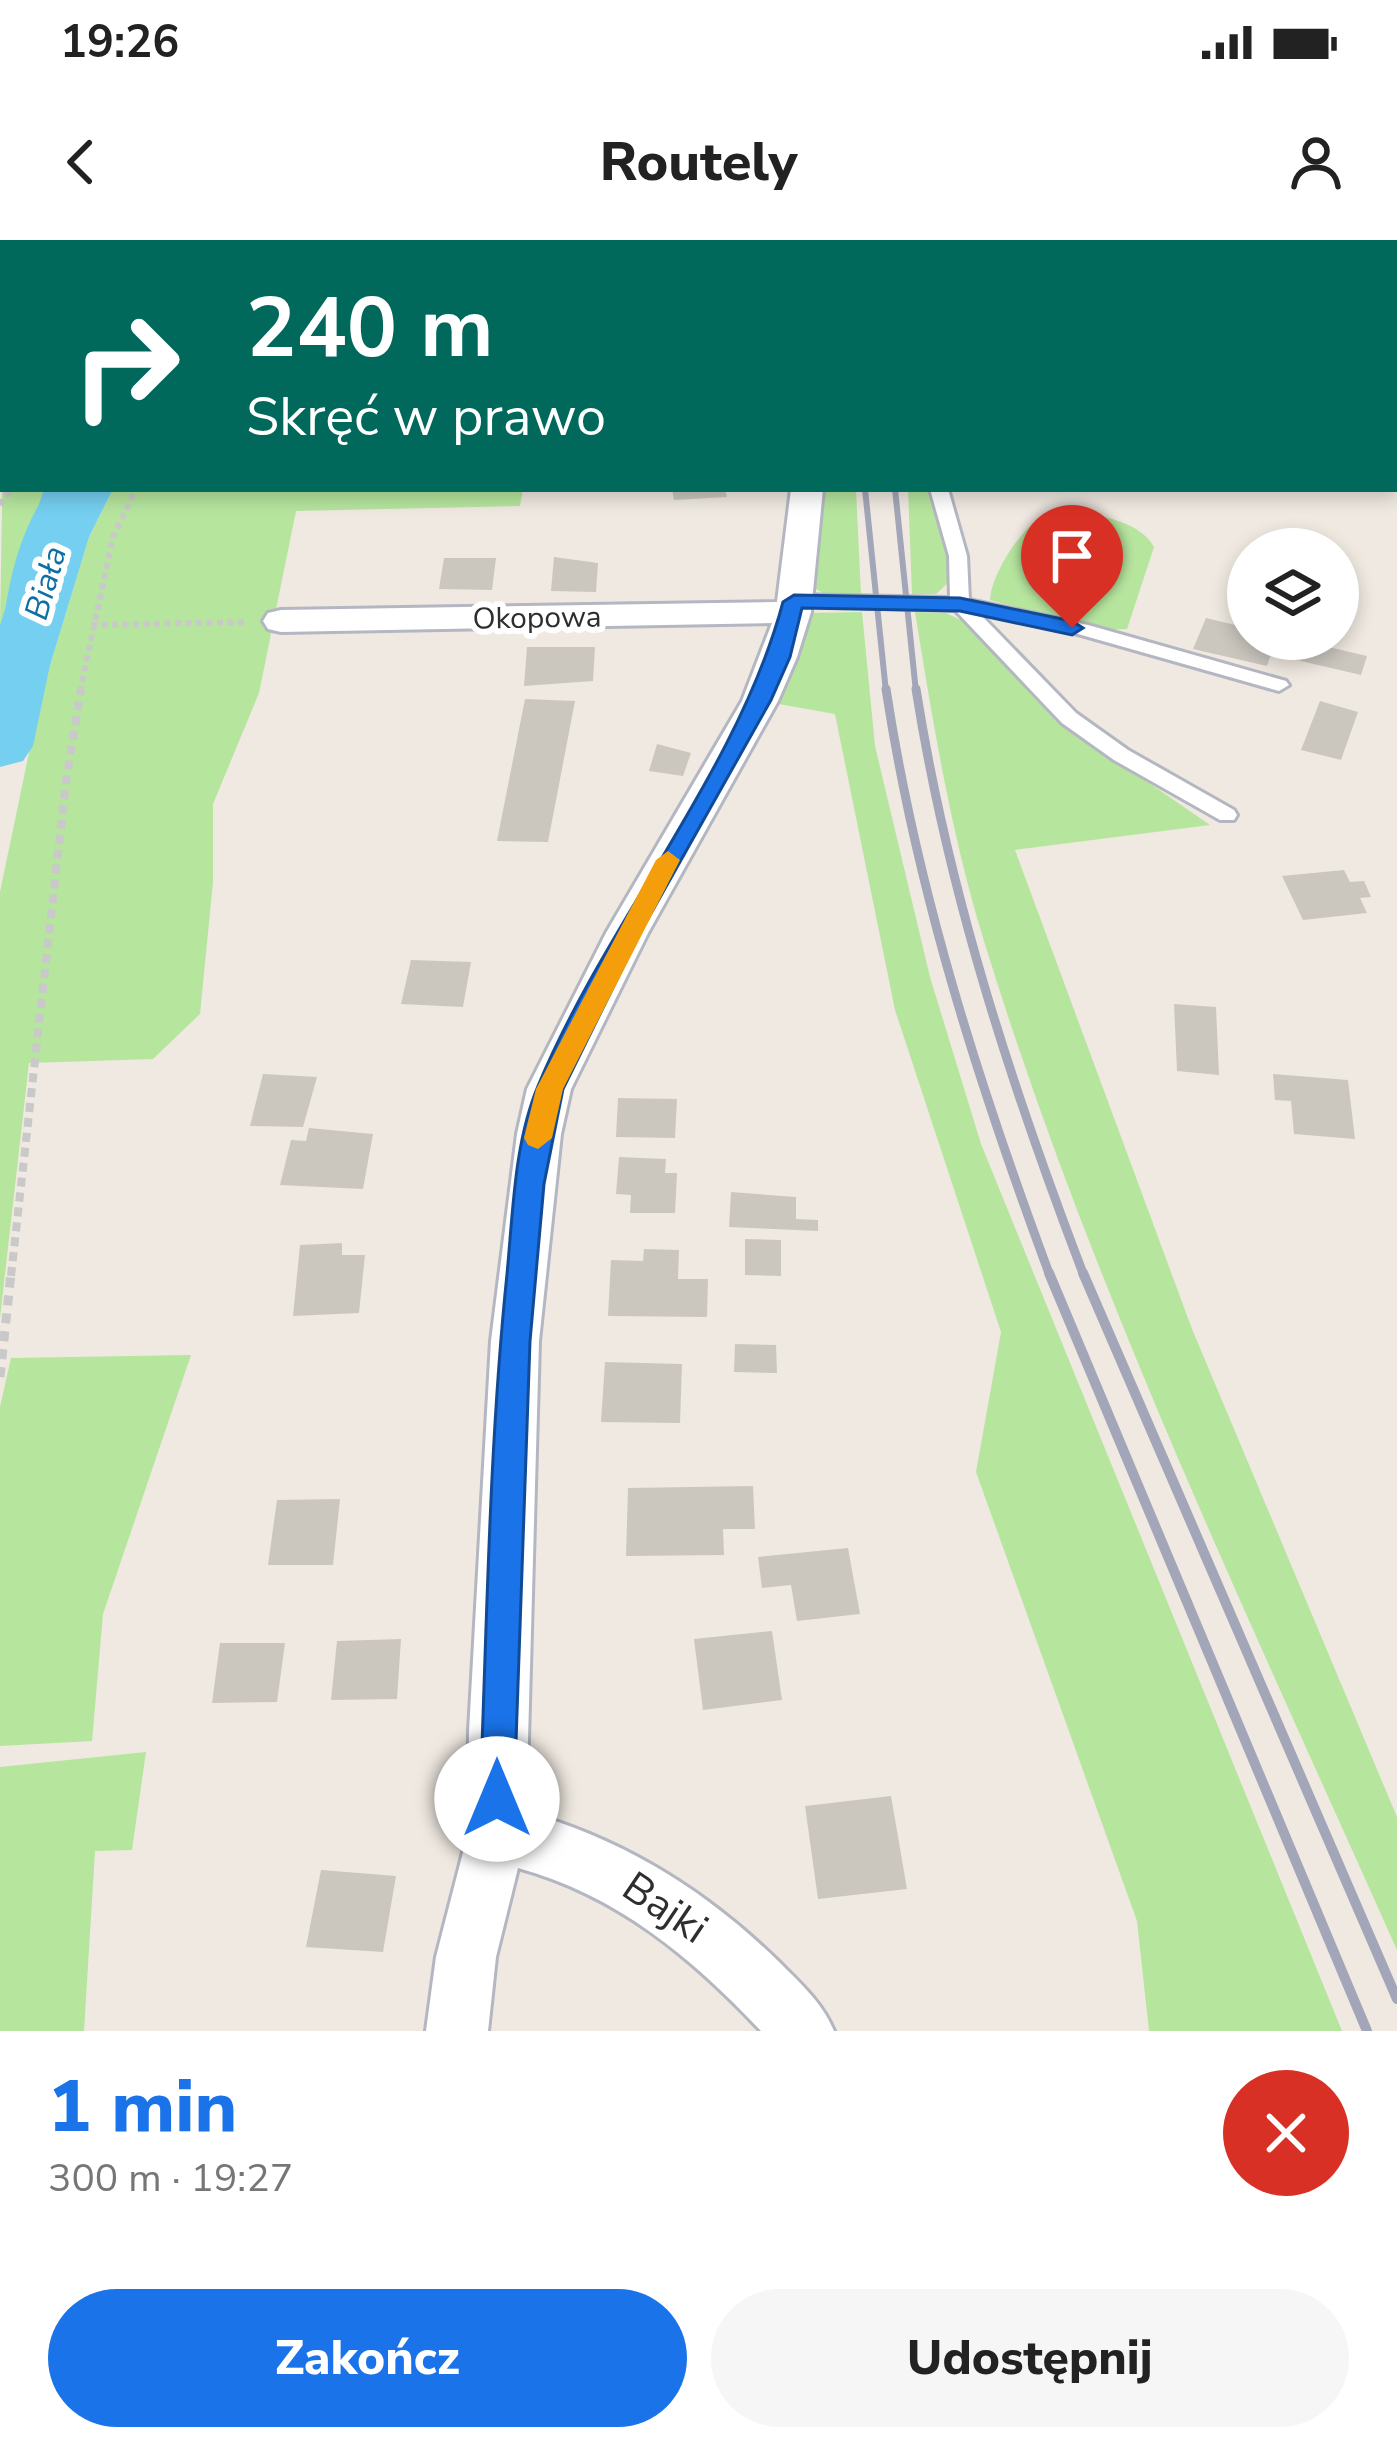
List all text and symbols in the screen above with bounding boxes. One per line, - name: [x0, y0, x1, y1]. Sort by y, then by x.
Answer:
- text: 19:26: [60, 12, 179, 73]
- text: Routely: [600, 125, 797, 199]
- icon: back: [48, 129, 114, 195]
- icon: person: [1283, 129, 1349, 195]
- text: 240 m: [246, 271, 494, 386]
- icon: right: [48, 288, 204, 444]
- text: Skręć w prawo: [246, 380, 606, 454]
- pin: [1021, 505, 1123, 628]
- icon: arrive: [1039, 523, 1105, 589]
- map controls: [1227, 528, 1359, 660]
- button: layers: [1227, 528, 1359, 660]
- water label: Biała: [14, 541, 78, 625]
- street label: Okopowa: [472, 596, 602, 640]
- position arrow: [434, 1736, 560, 1862]
- street label: Bajki: [611, 1859, 719, 1957]
- text: 1 min: [48, 2058, 237, 2156]
- button: close: [1223, 2070, 1349, 2196]
- text: 300 m · 19:27: [48, 2152, 293, 2205]
- button: Zakończ: [48, 2289, 687, 2427]
- button: Udostępnij: [711, 2289, 1349, 2427]

